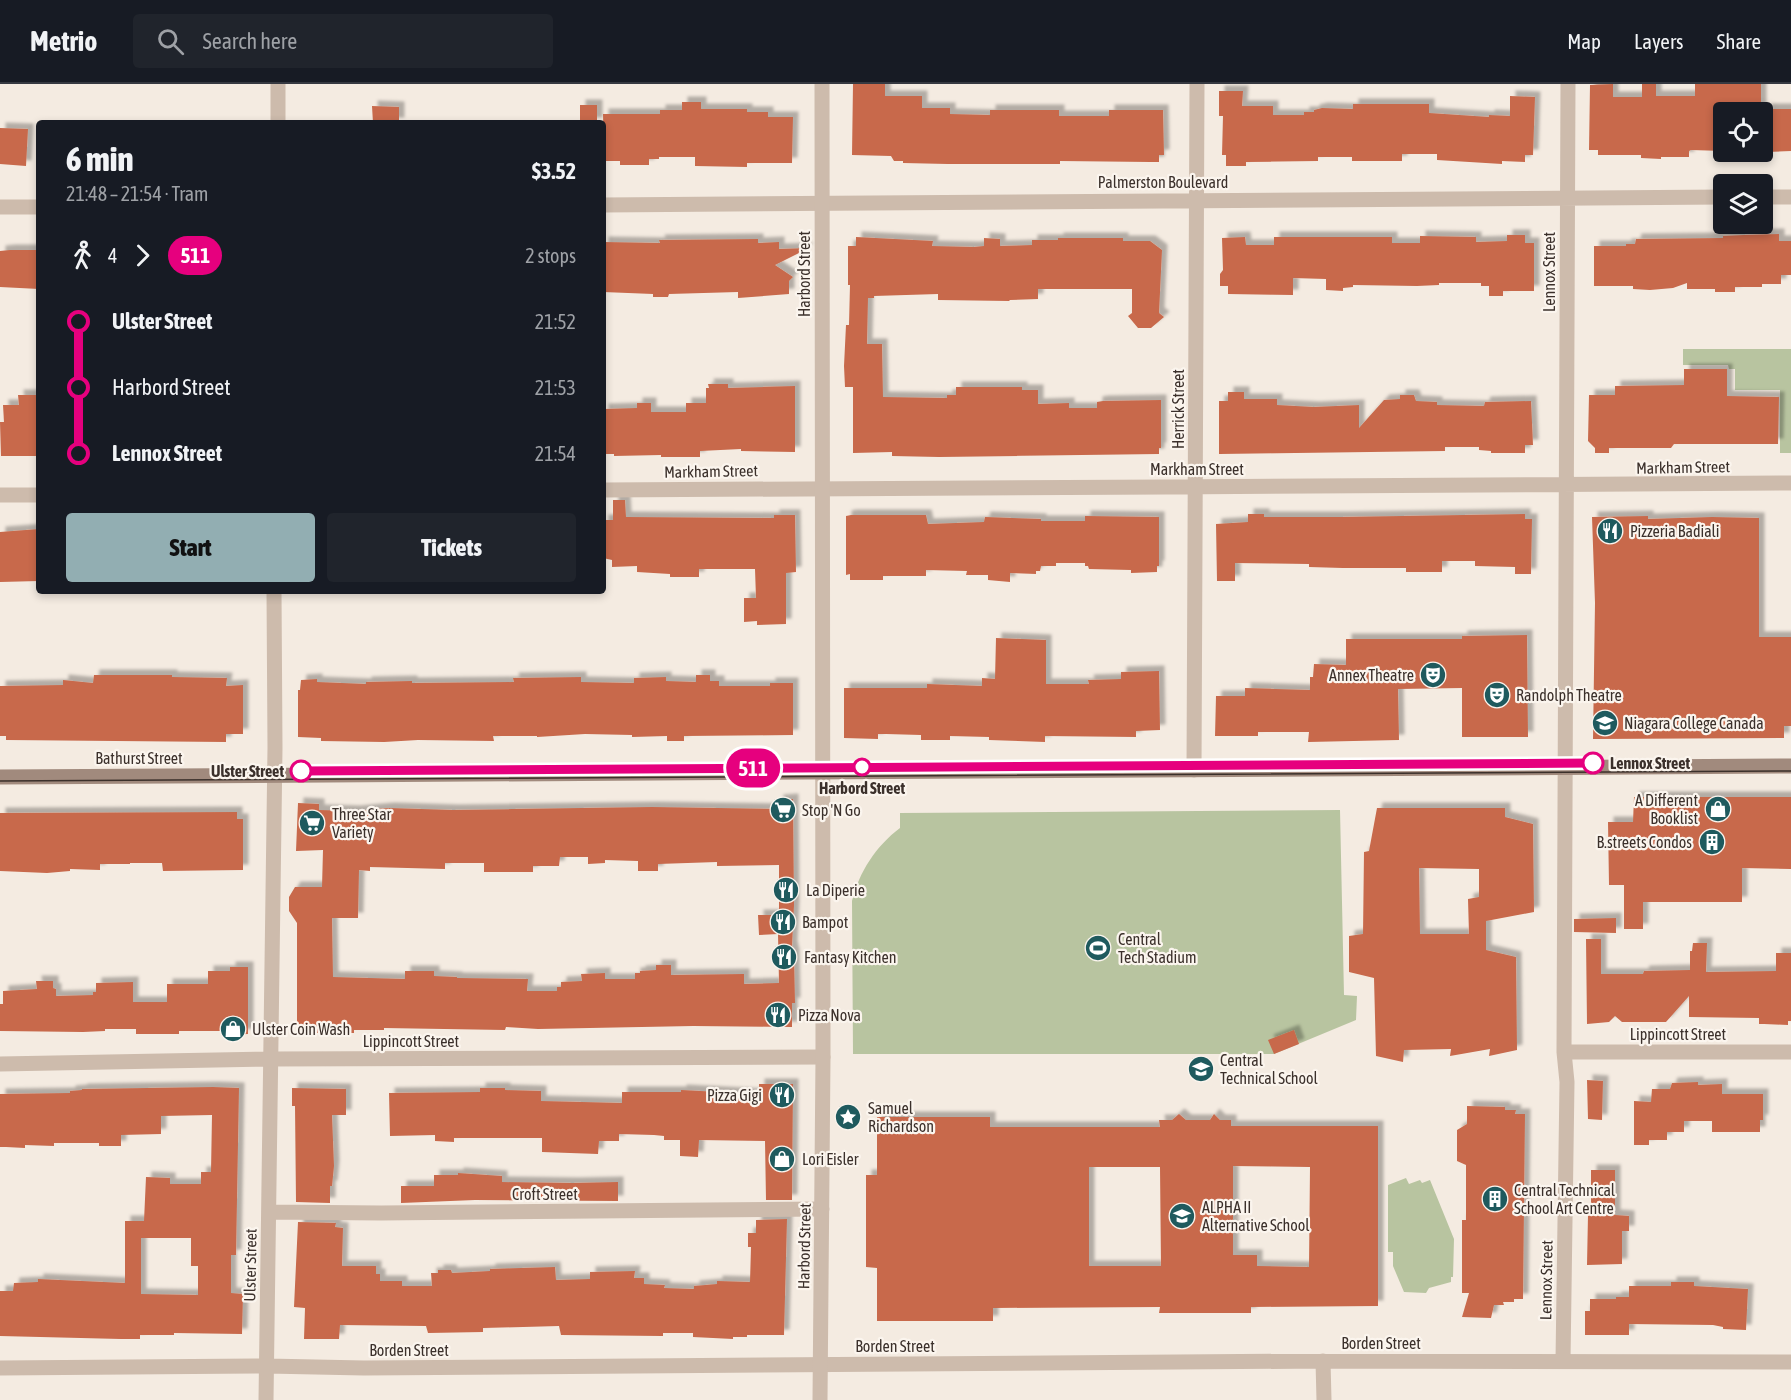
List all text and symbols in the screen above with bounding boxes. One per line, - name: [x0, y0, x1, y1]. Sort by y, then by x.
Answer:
- search box: [133, 14, 553, 68]
- text: Metrio: [30, 25, 97, 57]
- icon: search: [154, 25, 187, 58]
- text: Search here: [202, 28, 297, 54]
- text: Map: [1567, 29, 1601, 53]
- text: Layers: [1634, 29, 1684, 53]
- text: Share: [1717, 29, 1761, 53]
- map controls: [1713, 102, 1773, 234]
- button: locate: [1713, 102, 1773, 162]
- text: 6 min: [66, 140, 133, 178]
- text: $3.52: [532, 158, 576, 184]
- street label: Palmerston Boulevard: [1098, 173, 1228, 191]
- button: layers: [1713, 174, 1773, 234]
- text: 21:48 – 21:54 · Tram: [66, 182, 208, 205]
- street label: Harbord Street: [795, 231, 813, 317]
- street label: Lennox Street: [1540, 232, 1558, 312]
- icon: walk: [66, 239, 99, 272]
- icon: forward: [126, 239, 159, 272]
- text: 511: [180, 243, 210, 267]
- text: 4: [108, 244, 117, 267]
- text: 2 stops: [525, 244, 576, 267]
- text: Ulster Street: [112, 308, 212, 334]
- text: 21:52: [535, 310, 576, 333]
- street label: Herrick Street: [1169, 369, 1187, 449]
- text: Harbord Street: [112, 374, 230, 400]
- text: 21:53: [535, 376, 576, 399]
- text: Lennox Street: [112, 440, 222, 466]
- text: 21:54: [535, 442, 576, 465]
- street label: Markham Street: [1636, 457, 1731, 477]
- street label: Markham Street: [1150, 460, 1244, 478]
- street label: Markham Street: [664, 461, 759, 481]
- button: Start: [66, 513, 315, 582]
- button: Tickets: [327, 513, 576, 582]
- restaurant icon: Pizzeria Badiali: [1595, 516, 1625, 546]
- place label: Pizzeria Badiali: [1630, 522, 1720, 540]
- theatre icon: Annex Theatre: [1418, 660, 1448, 690]
- place label: Annex Theatre: [1329, 666, 1414, 684]
- theatre icon: Randolph Theatre: [1482, 680, 1512, 710]
- place label: Randolph Theatre: [1516, 686, 1622, 705]
- school or university icon: Niagara College Canada: [1590, 708, 1620, 738]
- place label: Niagara College Canada: [1624, 714, 1764, 733]
- line badge: 511: [718, 748, 788, 788]
- street label: Bathurst Street: [95, 749, 183, 767]
- marker: Lennox Street: [1582, 752, 1604, 774]
- place label: Lennox Street: [1610, 754, 1690, 772]
- text: 511: [738, 756, 768, 780]
- marker: Harbord Street: [853, 758, 871, 776]
- marker: Ulster Street: [290, 760, 312, 782]
- place label: Ulster Street: [211, 762, 284, 780]
- place label: Harbord Street: [819, 779, 905, 797]
- place label: A Different Booklist: [1635, 791, 1698, 827]
- shop icon: A Different Booklist: [1703, 794, 1733, 824]
- supermarket icon: Stop 'N Go: [768, 795, 798, 825]
- place label: Stop 'N Go: [802, 801, 861, 820]
- place label: Three Star Variety: [332, 805, 392, 842]
- supermarket icon: Three Star Variety: [297, 808, 327, 838]
- building icon: B.streets Condos: [1697, 827, 1727, 857]
- place label: B.streets Condos: [1596, 833, 1692, 851]
- restaurant icon: La Diperie: [771, 875, 801, 905]
- place label: La Diperie: [806, 881, 865, 900]
- restaurant icon: Bampot: [768, 907, 798, 937]
- place label: Bampot: [802, 913, 849, 932]
- place label: Central Tech Stadium: [1118, 930, 1196, 966]
- sports icon: Central Tech Stadium: [1083, 933, 1113, 963]
- restaurant icon: Fantasy Kitchen: [769, 942, 799, 972]
- place label: Fantasy Kitchen: [804, 948, 896, 967]
- restaurant icon: Pizza Nova: [763, 1000, 793, 1030]
- place label: Pizza Nova: [798, 1006, 861, 1024]
- shop icon: Ulster Coin Wash: [218, 1014, 248, 1044]
- place label: Ulster Coin Wash: [252, 1020, 350, 1038]
- street label: Lippincott Street: [1630, 1025, 1727, 1044]
- street label: Lippincott Street: [363, 1032, 460, 1051]
- place label: Central Technical School: [1220, 1051, 1319, 1087]
- school or university icon: Central Technical School: [1186, 1054, 1216, 1084]
- restaurant icon: Pizza Gigi: [767, 1080, 797, 1110]
- place label: Pizza Gigi: [707, 1086, 762, 1105]
- place label: Samuel Richardson: [868, 1099, 934, 1135]
- place icon: Samuel Richardson: [833, 1102, 863, 1132]
- shop icon: Lori Eisler: [767, 1144, 797, 1174]
- place label: Lori Eisler: [802, 1150, 859, 1168]
- place label: Central Technical School Art Centre: [1514, 1181, 1616, 1217]
- building icon: Central Technical School Art Centre: [1480, 1184, 1510, 1214]
- street label: Croft Street: [512, 1185, 578, 1203]
- place label: ALPHA II Alternative School: [1202, 1198, 1310, 1234]
- school or university icon: ALPHA II Alternative School: [1167, 1201, 1197, 1231]
- street label: Harbord Street: [794, 1202, 814, 1289]
- street label: Ulster Street: [240, 1228, 260, 1302]
- street label: Lennox Street: [1536, 1239, 1556, 1320]
- street label: Borden Street: [1341, 1334, 1421, 1352]
- street label: Borden Street: [855, 1337, 935, 1355]
- street label: Borden Street: [369, 1341, 449, 1359]

